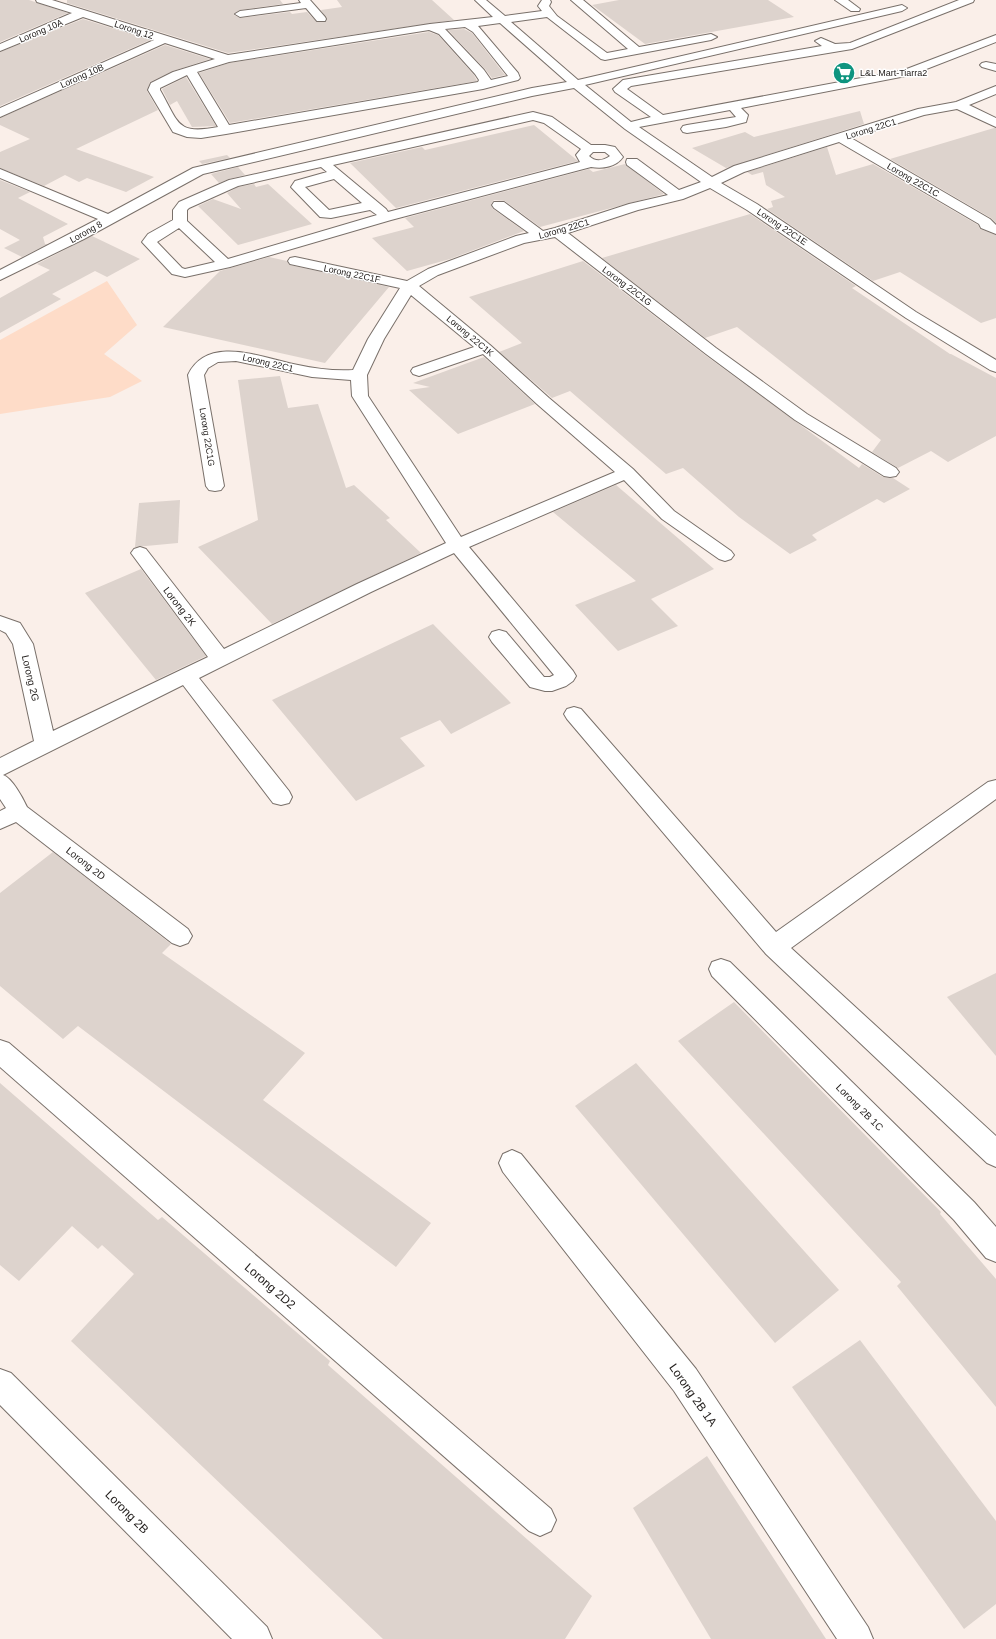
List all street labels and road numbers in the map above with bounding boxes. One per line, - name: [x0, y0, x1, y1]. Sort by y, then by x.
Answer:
- street label: Lorong 10A: [18, 17, 64, 45]
- street label: Lorong 12: [113, 19, 155, 41]
- street label: Lorong 10B: [59, 62, 105, 90]
- street label: Lorong 22C1: [845, 117, 897, 141]
- street label: Lorong 22C1C: [885, 161, 941, 199]
- street label: Lorong 22C1E: [755, 207, 809, 247]
- street label: Lorong 22C1: [538, 217, 590, 241]
- street label: Lorong 8: [68, 219, 104, 245]
- street label: Lorong 22C1F: [323, 263, 382, 285]
- street label: Lorong 22C1G: [600, 264, 654, 308]
- street label: Lorong 22C1K: [445, 314, 495, 358]
- street label: Lorong 22C1: [242, 352, 294, 374]
- street label: Lorong 22C1G: [197, 407, 217, 467]
- street label: Lorong 2K: [161, 585, 198, 628]
- street label: Lorong 2G: [20, 654, 41, 703]
- street label: Lorong 2D: [64, 845, 107, 882]
- street label: Lorong 2B 1C: [834, 1082, 885, 1133]
- street label: Lorong 2D2: [242, 1260, 299, 1312]
- street label: Lorong 2B 1A: [666, 1361, 720, 1429]
- street label: Lorong 2B: [102, 1487, 152, 1537]

